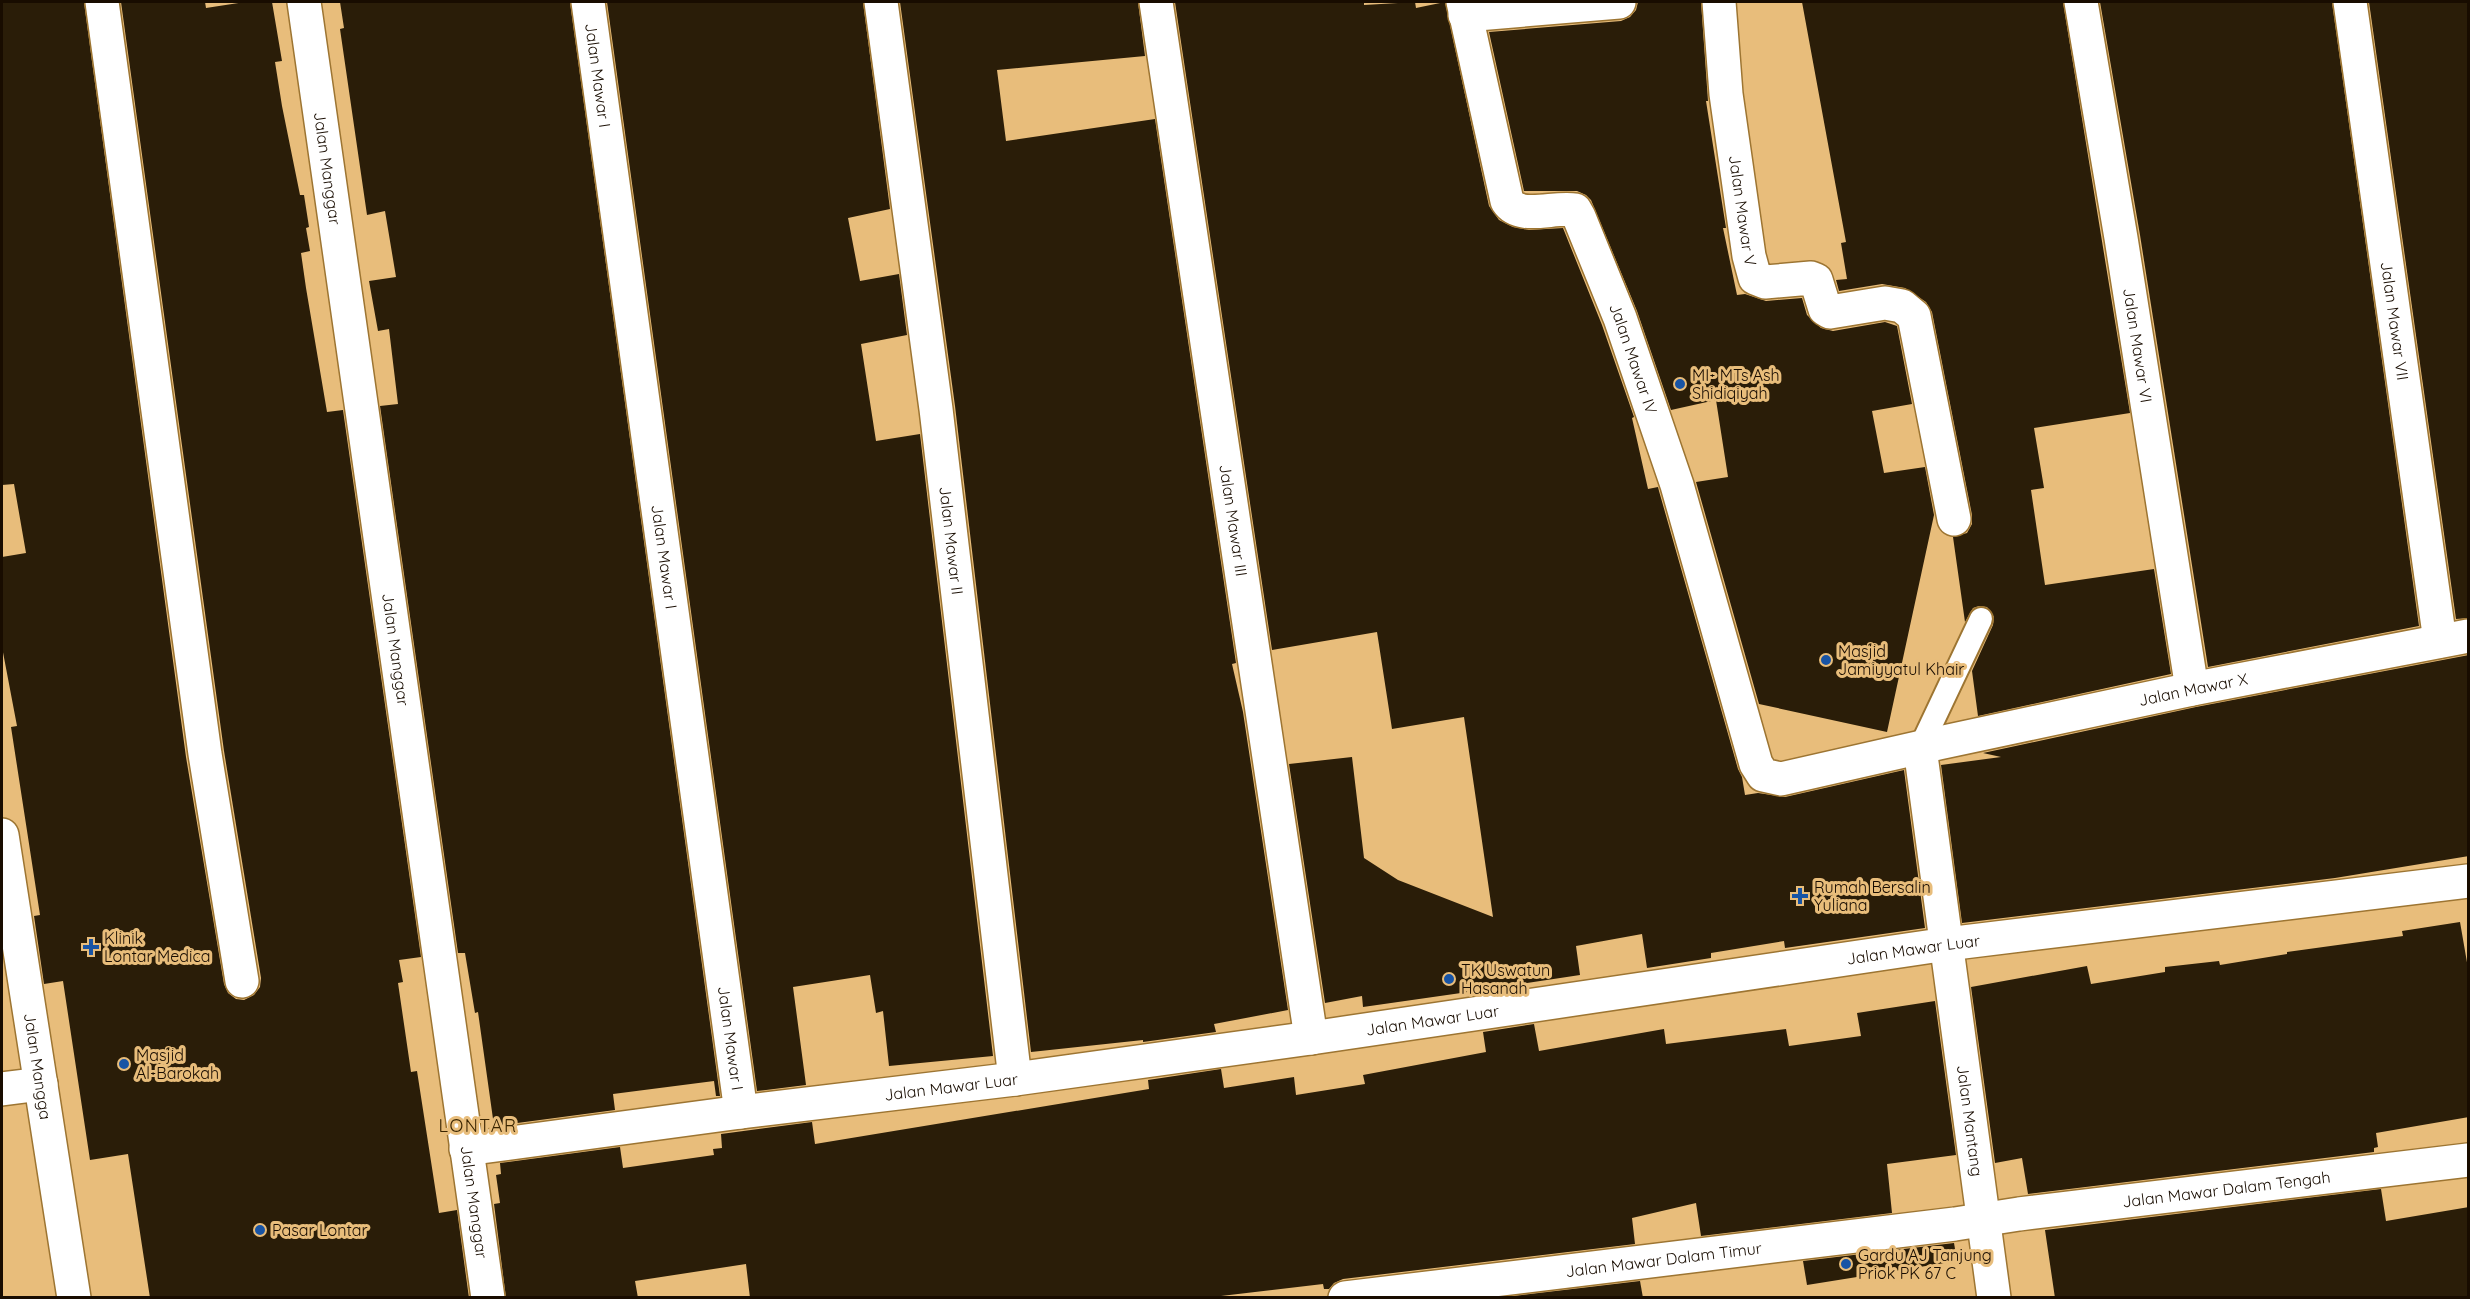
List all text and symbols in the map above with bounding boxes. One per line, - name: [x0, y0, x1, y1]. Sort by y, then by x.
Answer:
- street label: Jalan Mawar I: [581, 22, 615, 129]
- street label: Jalan Manggar: [310, 111, 346, 226]
- street label: Jalan Mawar V: [1725, 154, 1761, 269]
- street label: Jalan Mawar VII: [2377, 260, 2413, 382]
- street label: Jalan Mawar VI: [2119, 287, 2157, 404]
- street label: Jalan Mawar IV: [1605, 300, 1662, 417]
- place label: MI- MTs Ash Shidiqiyah: [1692, 365, 1780, 403]
- marker: MI- MTs Ash Shidiqiyah: [1673, 377, 1687, 391]
- street label: Jalan Mawar III: [1215, 463, 1252, 578]
- street label: Jalan Mawar II: [935, 485, 968, 596]
- street label: Jalan Mawar I: [647, 503, 682, 610]
- street label: Jalan Manggar: [378, 592, 414, 707]
- place label: Masjid Jamiyyatul Khair: [1838, 641, 1964, 679]
- marker: Masjid Jamiyyatul Khair: [1819, 653, 1833, 667]
- street label: Jalan Mawar X: [2137, 668, 2250, 710]
- place label: Rumah Bersalin Yuliana: [1814, 877, 1931, 915]
- marker: Rumah Bersalin Yuliana: [1791, 887, 1809, 905]
- place label: Klinik Lontar Medica: [104, 928, 210, 966]
- street label: Jalan Mawar Luar: [1845, 930, 1981, 969]
- marker: Klinik Lontar Medica: [82, 938, 100, 956]
- place label: TK Uswatun Hasanah: [1461, 960, 1550, 998]
- marker: TK Uswatun Hasanah: [1442, 972, 1456, 986]
- street label: Jalan Mawar I: [714, 985, 748, 1092]
- street label: Jalan Mawar Luar: [1364, 1000, 1500, 1040]
- street label: Jalan Mangga: [20, 1011, 56, 1121]
- place label: Masjid Al-Barokah: [136, 1045, 219, 1083]
- marker: Masjid Al-Barokah: [117, 1057, 131, 1071]
- street label: Jalan Mantang: [1953, 1064, 1988, 1178]
- street label: Jalan Mawar Luar: [883, 1069, 1019, 1105]
- district label: LONTAR: [439, 1114, 517, 1137]
- street label: Jalan Manggar: [456, 1144, 492, 1260]
- street label: Jalan Mawar Dalam Tengah: [2121, 1167, 2331, 1212]
- place label: Pasar Lontar: [272, 1220, 368, 1240]
- marker: Pasar Lontar: [253, 1223, 267, 1237]
- street label: Jalan Mawar Dalam Timur: [1564, 1238, 1763, 1281]
- place label: Gardu AJ Tanjung Priok PK 67 C: [1858, 1245, 1992, 1283]
- marker: Gardu AJ Tanjung Priok PK 67 C: [1839, 1257, 1853, 1271]

